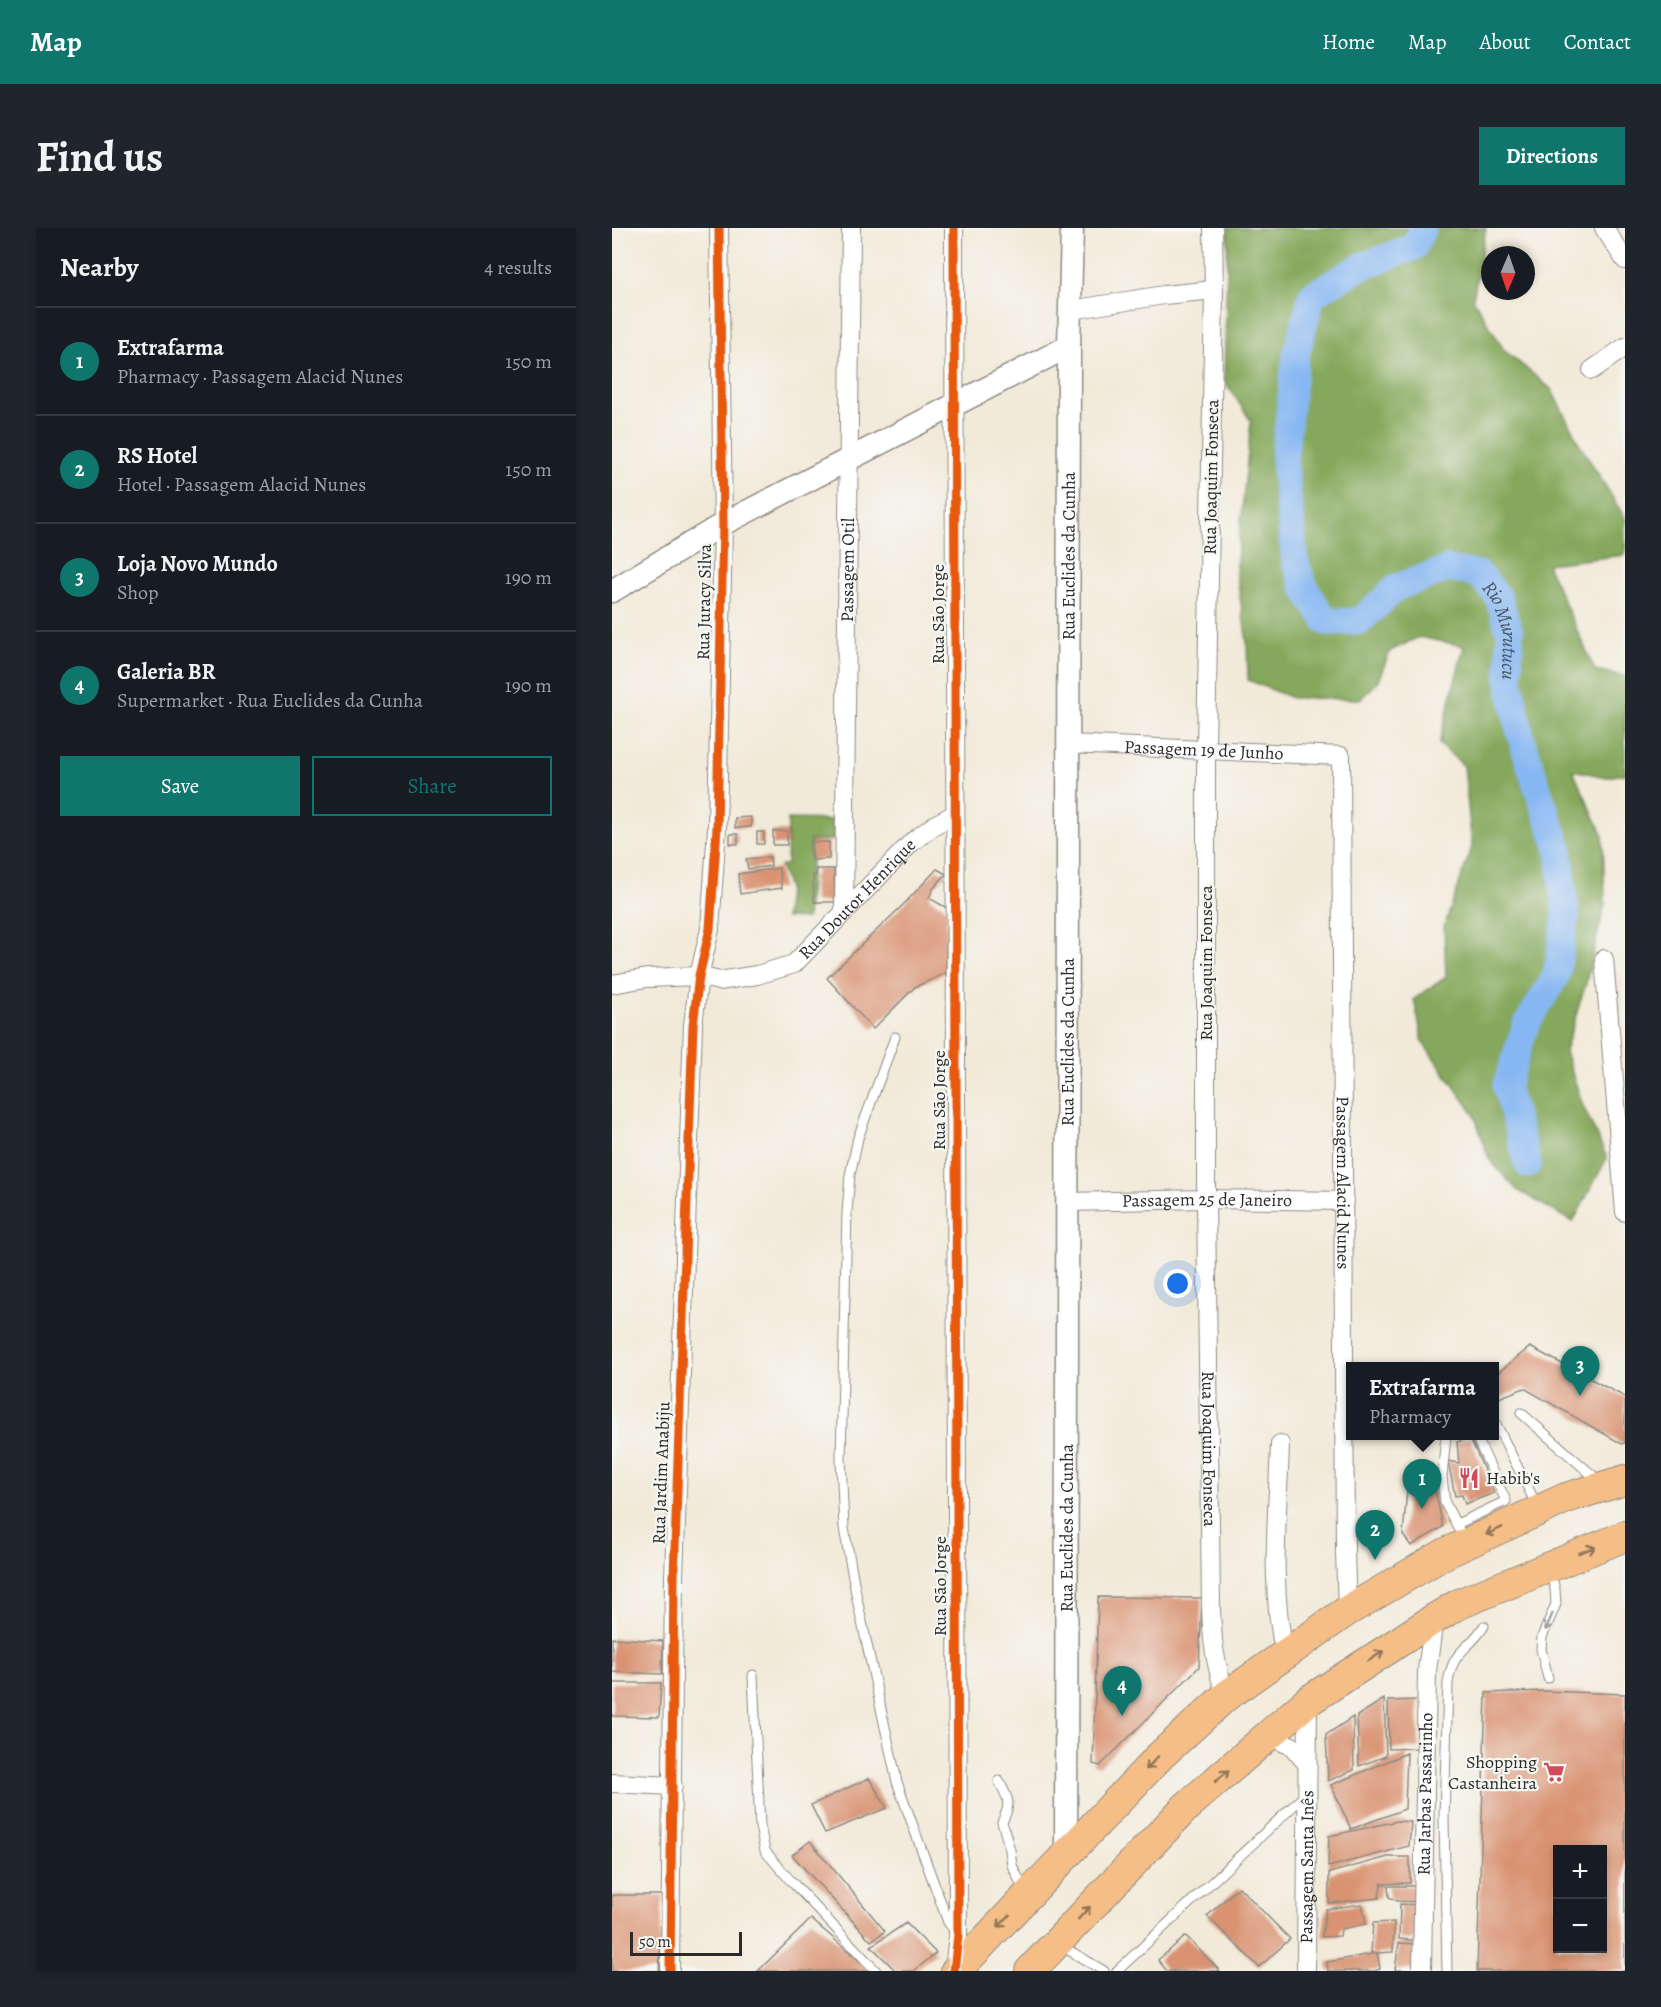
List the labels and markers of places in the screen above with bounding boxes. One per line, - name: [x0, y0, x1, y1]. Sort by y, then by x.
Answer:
- pin: 3: [1560, 1346, 1600, 1396]
- pin: 1: [1402, 1460, 1442, 1509]
- restaurant icon: Habib's: [1457, 1466, 1481, 1490]
- place label: Habib's: [1486, 1466, 1540, 1490]
- pin: 2: [1356, 1510, 1395, 1560]
- pin: 4: [1102, 1666, 1142, 1716]
- place label: Shopping Castanheira: [1448, 1750, 1538, 1795]
- supermarket icon: Shopping Castanheira: [1542, 1760, 1566, 1784]

